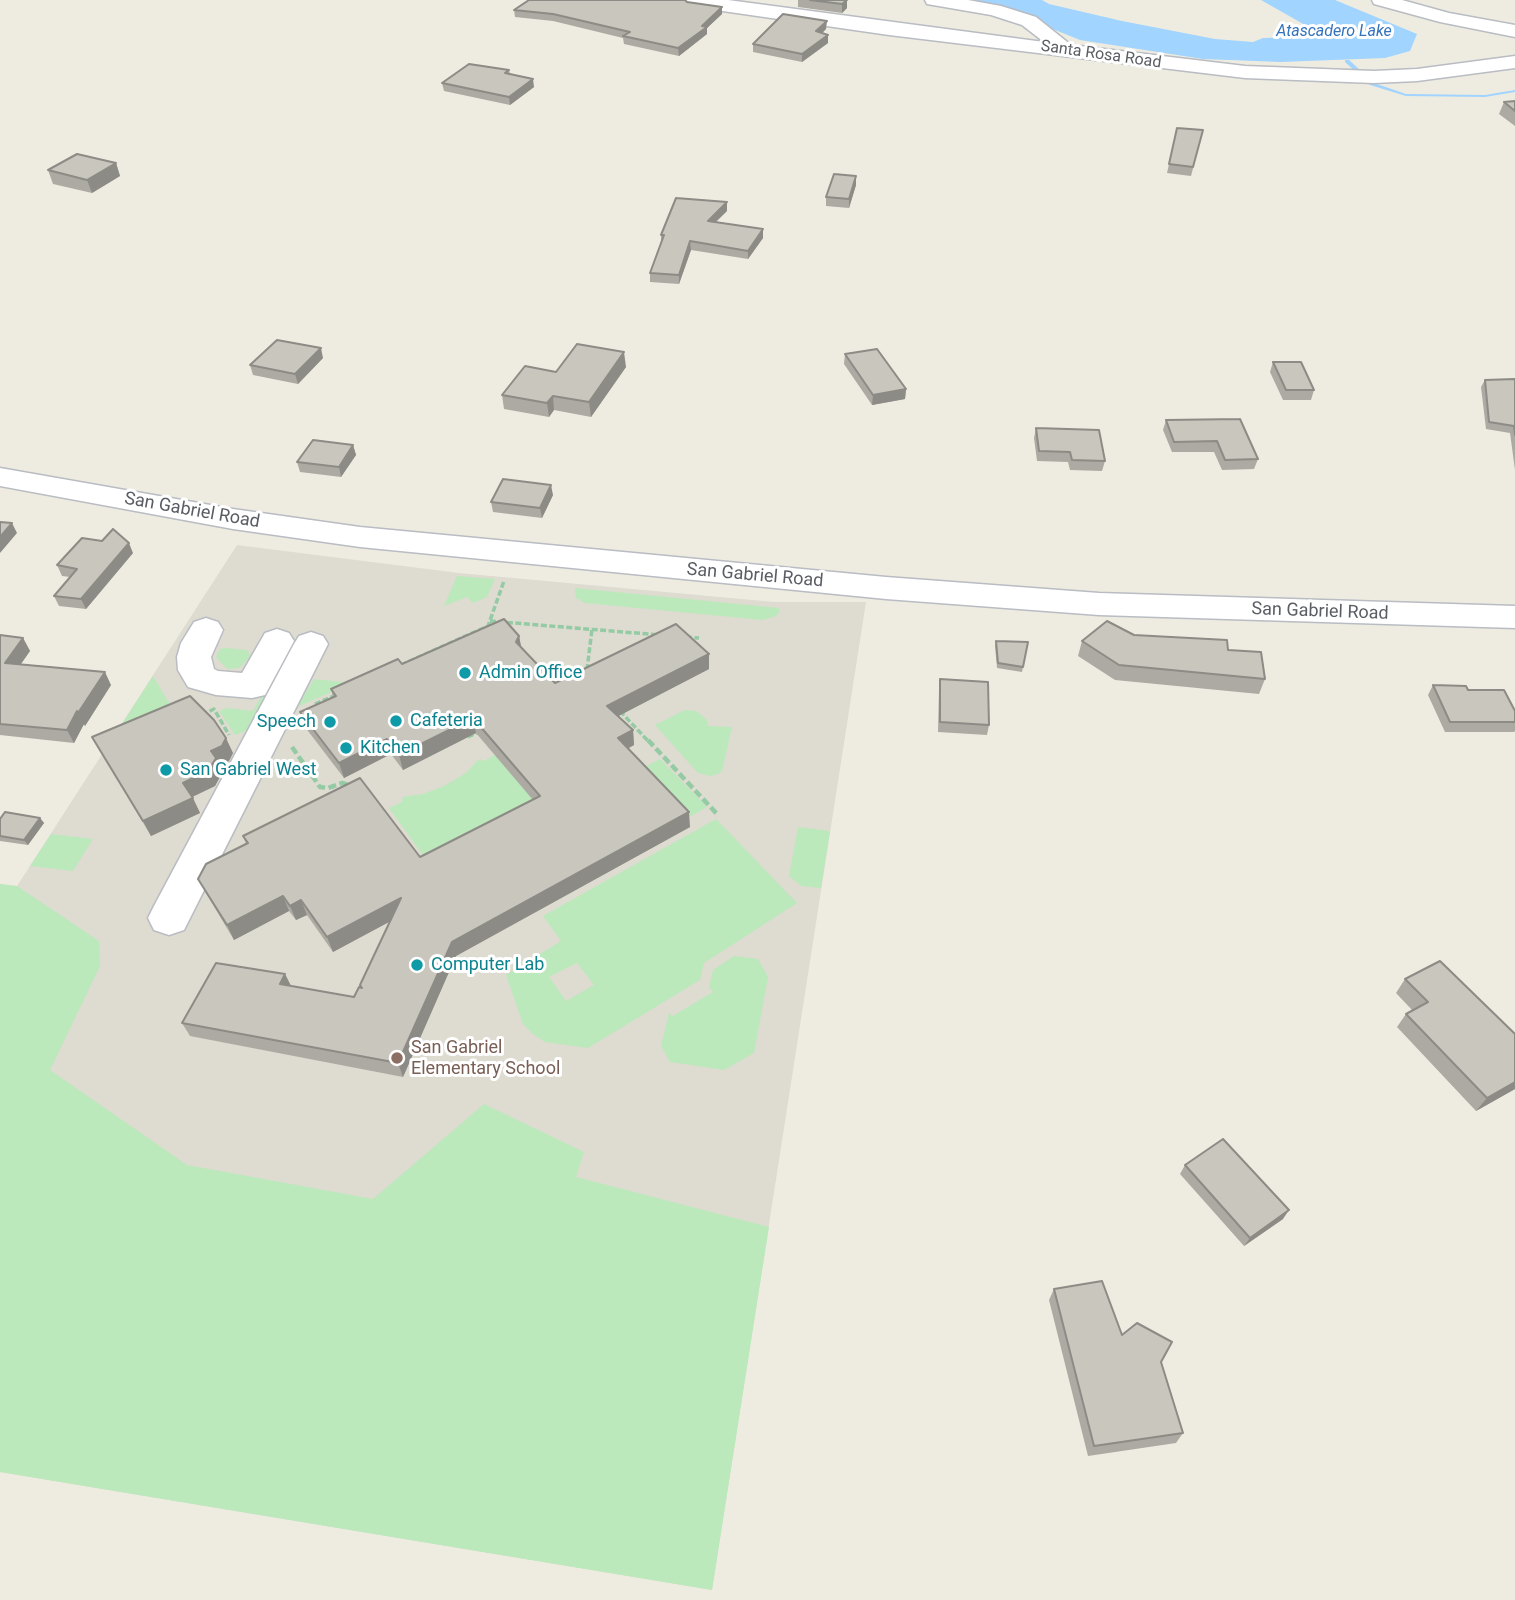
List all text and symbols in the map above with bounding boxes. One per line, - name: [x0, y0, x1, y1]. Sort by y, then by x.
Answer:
- water label: Atascadero Lake: [1276, 22, 1392, 42]
- street label: Santa Rosa Road: [1039, 37, 1163, 73]
- street label: San Gabriel Road: [123, 488, 261, 534]
- street label: San Gabriel Road: [686, 559, 824, 593]
- street label: San Gabriel Road: [1251, 599, 1389, 625]
- place label: Admin Office: [479, 662, 582, 684]
- marker: Admin Office: [457, 665, 473, 681]
- place label: Cafeteria: [410, 710, 483, 732]
- place label: Speech: [257, 711, 316, 733]
- marker: Cafeteria: [388, 713, 404, 729]
- marker: Speech: [322, 714, 338, 730]
- place label: Kitchen: [360, 737, 420, 759]
- marker: Kitchen: [338, 740, 354, 756]
- place label: San Gabriel West: [180, 759, 316, 781]
- marker: San Gabriel West: [158, 762, 174, 778]
- place label: Computer Lab: [431, 954, 544, 976]
- marker: Computer Lab: [409, 957, 425, 973]
- place label: San Gabriel Elementary School: [411, 1037, 560, 1080]
- marker: San Gabriel Elementary School: [389, 1050, 405, 1066]

